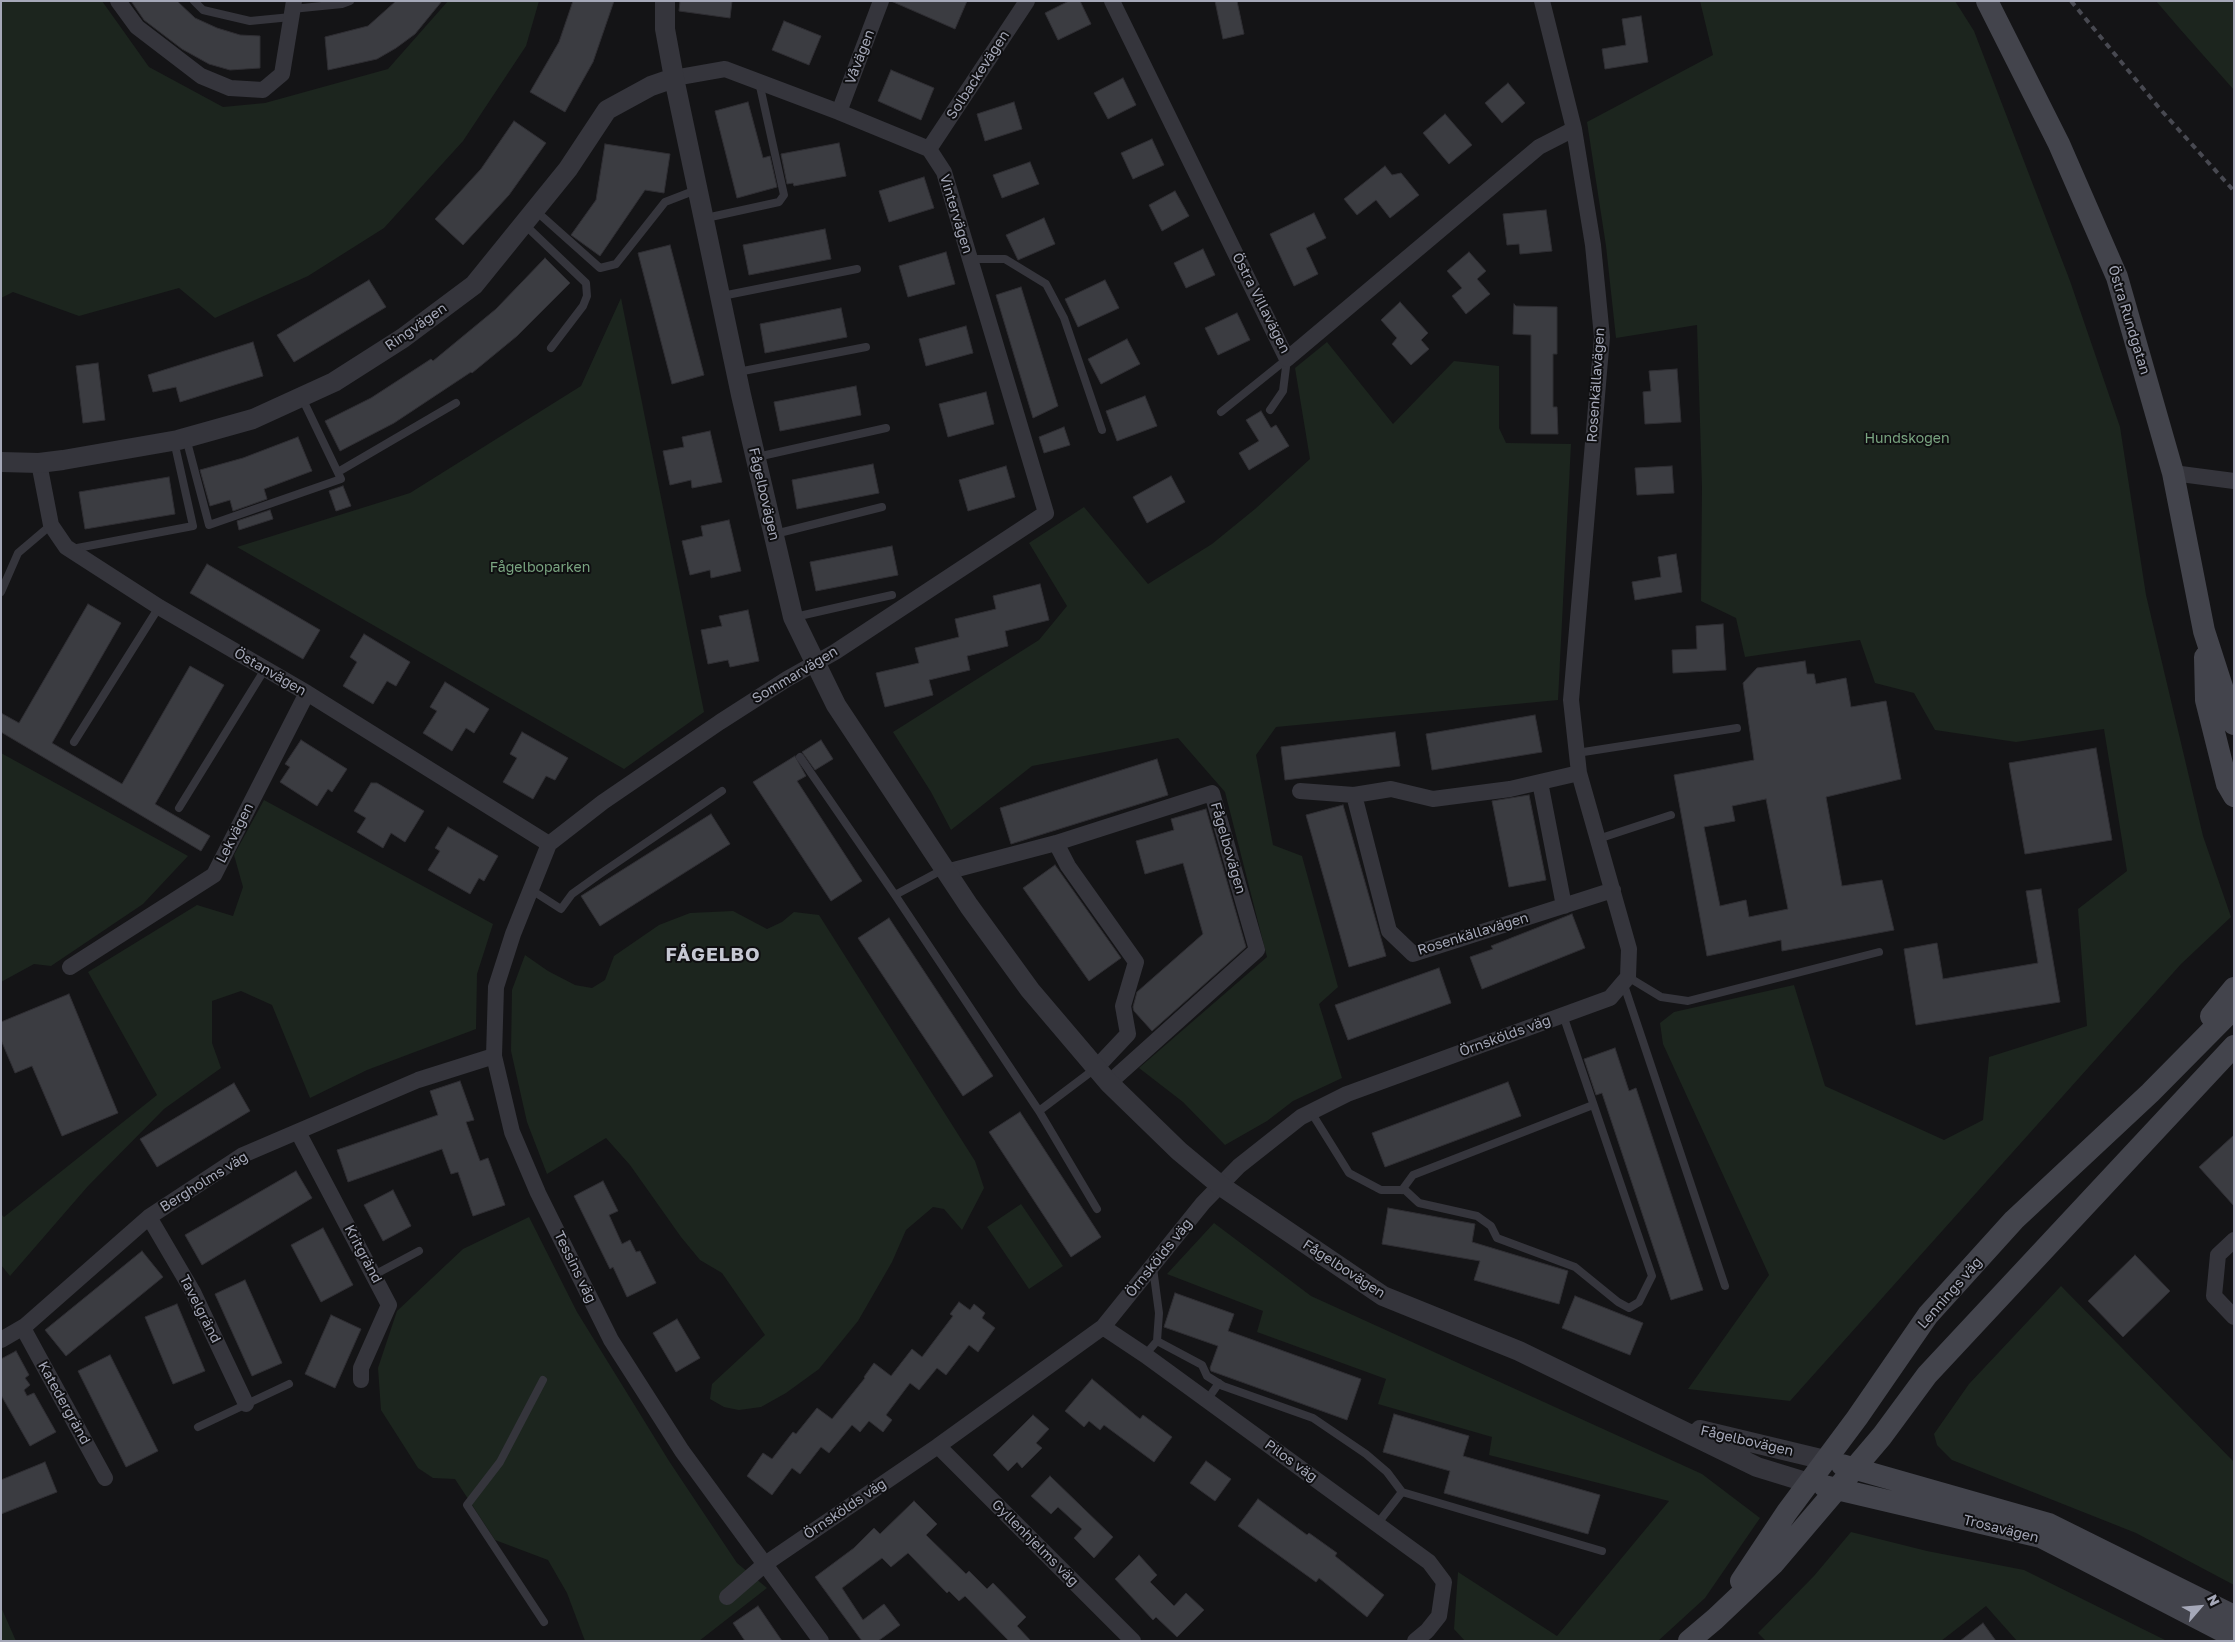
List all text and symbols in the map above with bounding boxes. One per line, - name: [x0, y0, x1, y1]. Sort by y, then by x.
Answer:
- street label: Våvägen: [842, 27, 878, 87]
- street label: Solbackevägen: [943, 28, 1013, 122]
- street label: Vintervägen: [936, 172, 976, 256]
- street label: Östra Villavägen: [1228, 250, 1294, 356]
- street label: Östra Rundgatan: [2104, 263, 2154, 377]
- street label: Ringvägen: [382, 300, 450, 354]
- street label: Rosenkällavägen: [1584, 327, 1608, 443]
- park label: Hundskogen: [1864, 431, 1950, 447]
- street label: Fågelbovägen: [745, 446, 783, 542]
- park label: Fågelboparken: [490, 560, 590, 576]
- street label: Sommarvägen: [749, 643, 841, 707]
- street label: Östanvägen: [231, 645, 309, 699]
- street label: Lekvägen: [213, 800, 257, 866]
- street label: Fågelbovägen: [1207, 800, 1249, 896]
- street label: Rosenkällavägen: [1416, 909, 1530, 959]
- district label: FÅGELBO: [665, 944, 761, 966]
- street label: Örnskölds väg: [1457, 1012, 1553, 1060]
- street label: Bergholms väg: [157, 1148, 251, 1216]
- street label: Örnskölds väg: [1122, 1215, 1196, 1301]
- street label: Kritgränd: [341, 1222, 385, 1286]
- street label: Tessins väg: [550, 1228, 600, 1306]
- street label: Fågelbovägen: [1300, 1236, 1388, 1302]
- street label: Lennings väg: [1914, 1254, 1986, 1332]
- street label: Tavelgränd: [176, 1272, 224, 1346]
- street label: Katedergränd: [34, 1359, 94, 1447]
- street label: Fågelbovägen: [1699, 1422, 1795, 1460]
- street label: Pilos väg: [1262, 1436, 1320, 1486]
- street label: Örnskölds väg: [801, 1475, 889, 1543]
- street label: Gyllenhjelms väg: [988, 1496, 1082, 1590]
- street label: Trosavägen: [1962, 1512, 2040, 1546]
- north arrow: [2175, 1582, 2225, 1632]
- text: N: [2204, 1591, 2224, 1609]

